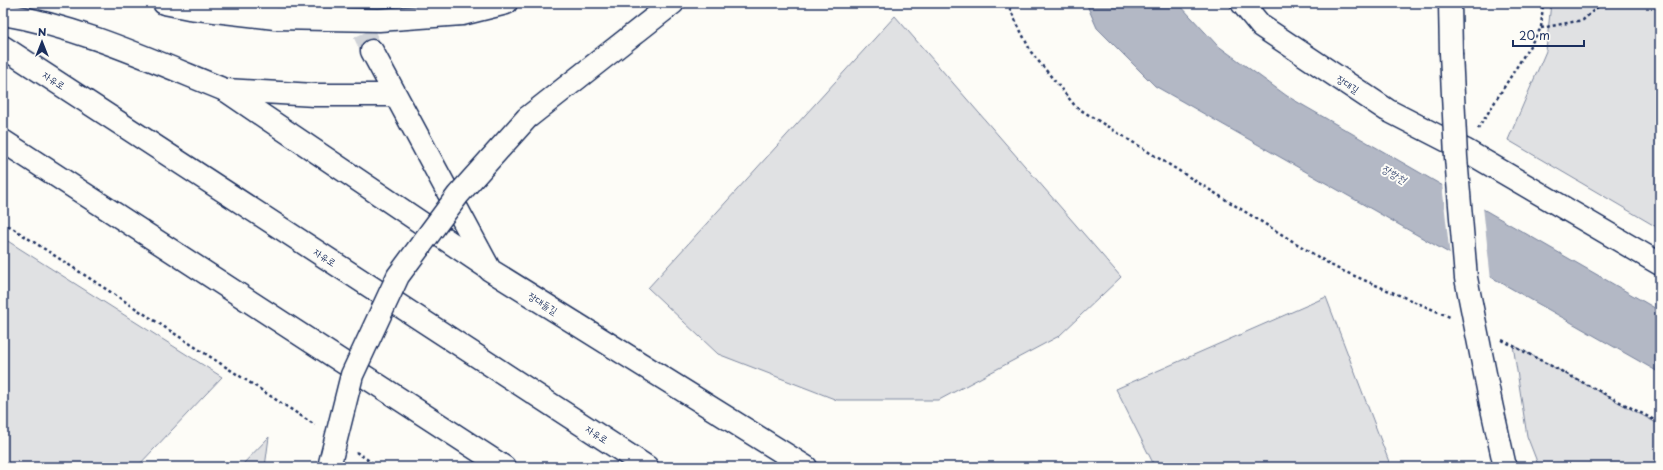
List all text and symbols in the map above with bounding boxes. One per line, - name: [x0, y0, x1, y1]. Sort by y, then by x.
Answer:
- north arrow: [22, 22, 62, 62]
- scale bar: [1513, 22, 1584, 48]
- text: N: [38, 23, 47, 40]
- text: 20 m: [1519, 26, 1550, 44]
- street label: 자유로: [40, 67, 68, 92]
- street label: 장대길: [1334, 71, 1362, 96]
- water label: 장항천: [1378, 160, 1411, 188]
- street label: 자유로: [311, 244, 339, 269]
- street label: 장대들길: [526, 288, 561, 317]
- street label: 자유로: [583, 421, 611, 446]

